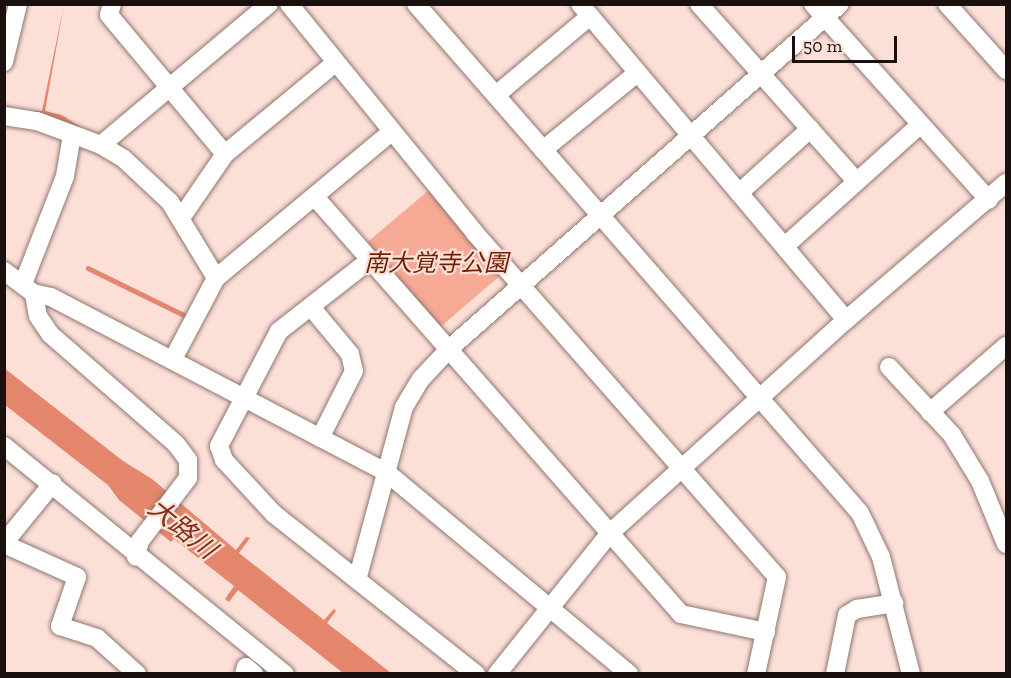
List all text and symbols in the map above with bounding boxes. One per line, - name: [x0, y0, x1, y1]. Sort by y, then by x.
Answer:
- scale bar: [795, 24, 900, 62]
- text: 50 m: [803, 35, 842, 57]
- park label: 南大覚寺公園: [364, 249, 508, 277]
- water label: 大路川: [142, 492, 222, 566]

